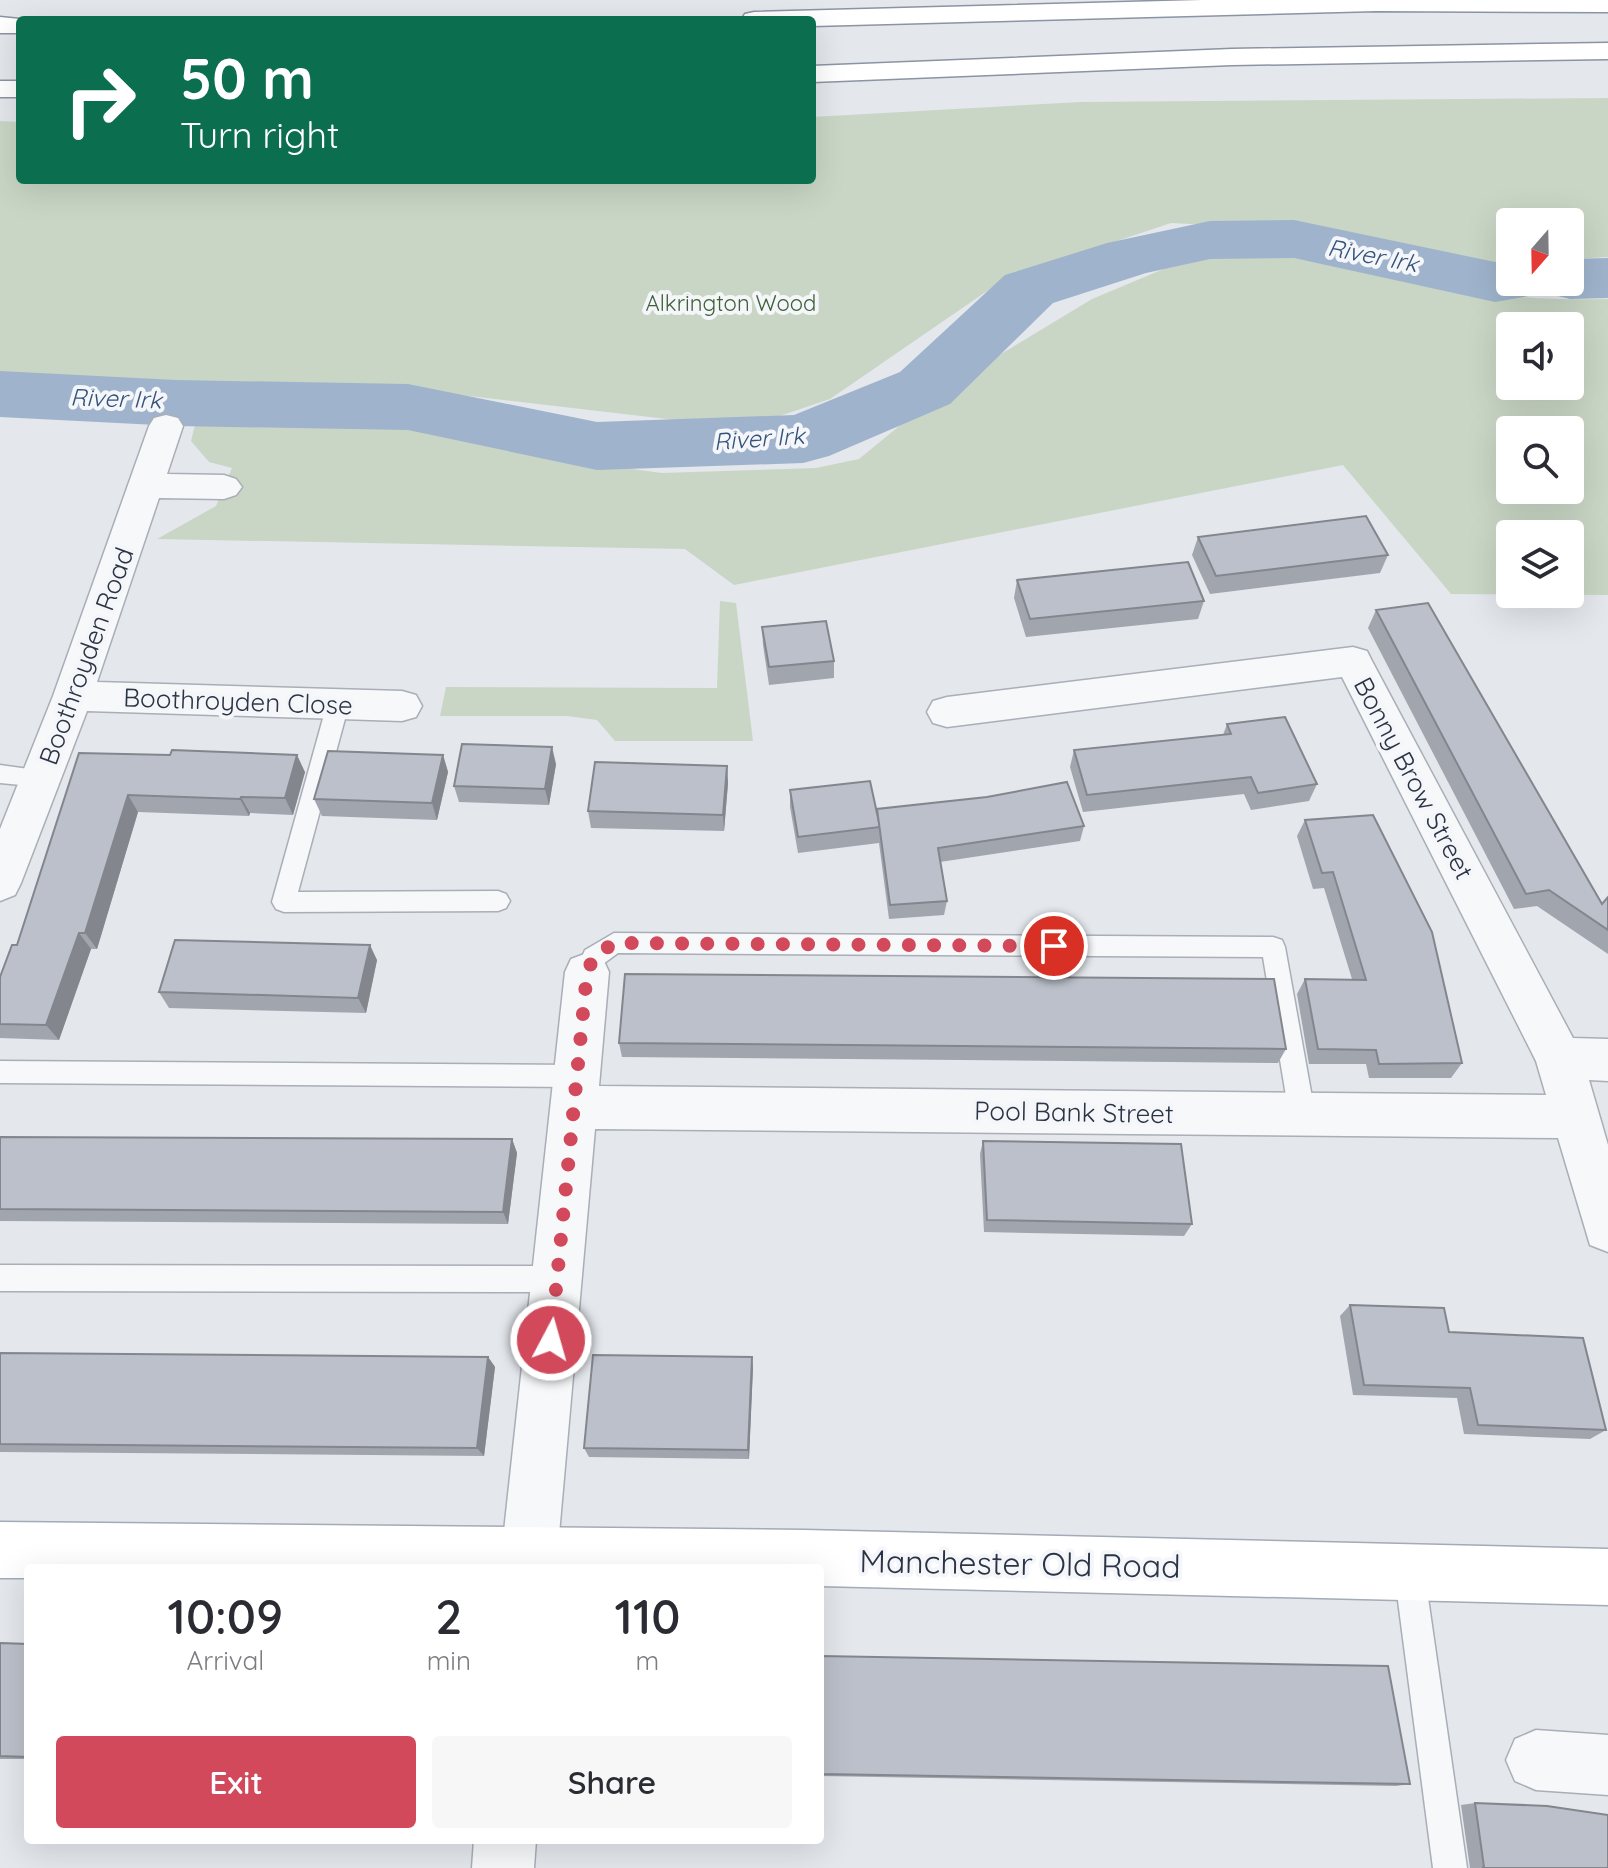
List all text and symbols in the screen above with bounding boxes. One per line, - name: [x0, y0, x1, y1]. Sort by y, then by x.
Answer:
- text: 50 m: [180, 43, 314, 113]
- icon: right: [48, 48, 152, 152]
- text: Turn right: [180, 112, 339, 157]
- north arrow: [1496, 208, 1584, 296]
- map controls: [1496, 208, 1584, 608]
- water label: River Irk: [1325, 232, 1423, 279]
- park label: Alkrington Wood: [646, 289, 816, 317]
- button: sound: [1496, 312, 1584, 400]
- water label: River Irk: [70, 381, 164, 415]
- button: search: [1496, 416, 1584, 504]
- water label: River Irk: [712, 420, 808, 456]
- button: layers: [1496, 520, 1584, 608]
- street label: Boothroyden Road: [31, 543, 141, 769]
- street label: Bonny Brow Street: [1347, 671, 1481, 885]
- street label: Boothroyden Close: [123, 681, 353, 721]
- pin: [1020, 912, 1088, 980]
- icon: arrive: [1032, 924, 1076, 968]
- street label: Pool Bank Street: [974, 1094, 1174, 1130]
- position arrow: [509, 1298, 593, 1382]
- street label: Manchester Old Road: [859, 1540, 1181, 1586]
- text: 10:09: [168, 1586, 283, 1646]
- text: 2: [435, 1586, 462, 1646]
- text: 110: [615, 1586, 680, 1646]
- text: Arrival: [186, 1644, 264, 1677]
- text: min: [427, 1644, 471, 1677]
- text: m: [636, 1644, 659, 1677]
- button: Exit: [56, 1736, 416, 1828]
- button: Share: [432, 1736, 792, 1828]

